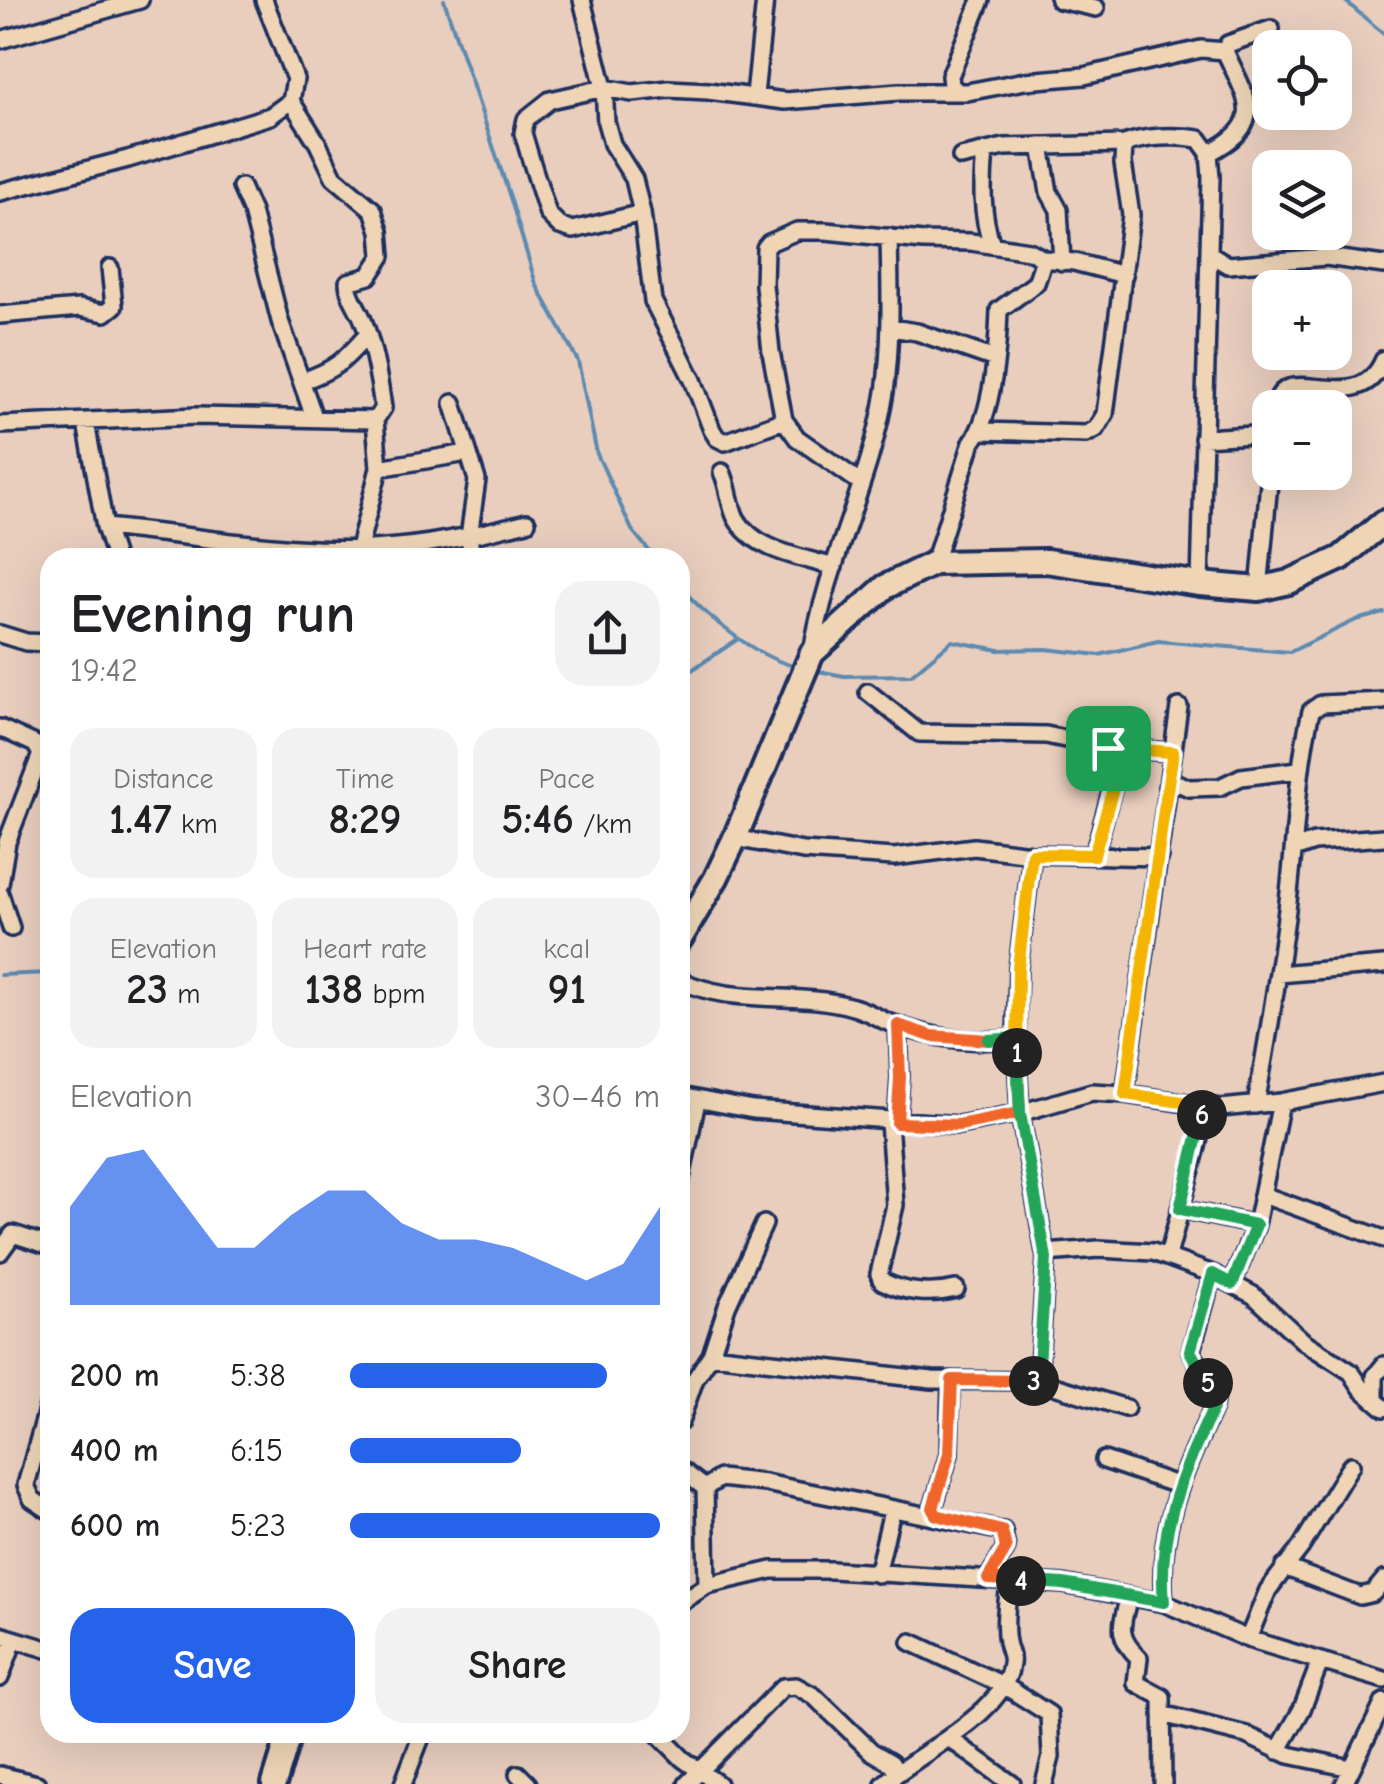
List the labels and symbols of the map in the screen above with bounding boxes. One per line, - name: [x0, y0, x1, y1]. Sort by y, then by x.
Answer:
- pin: [1066, 706, 1151, 791]
- pin: 1: [992, 1028, 1042, 1078]
- pin: 6: [1177, 1090, 1227, 1140]
- pin: 3: [1009, 1356, 1059, 1406]
- pin: 5: [1183, 1358, 1233, 1408]
- pin: 4: [996, 1556, 1046, 1606]

